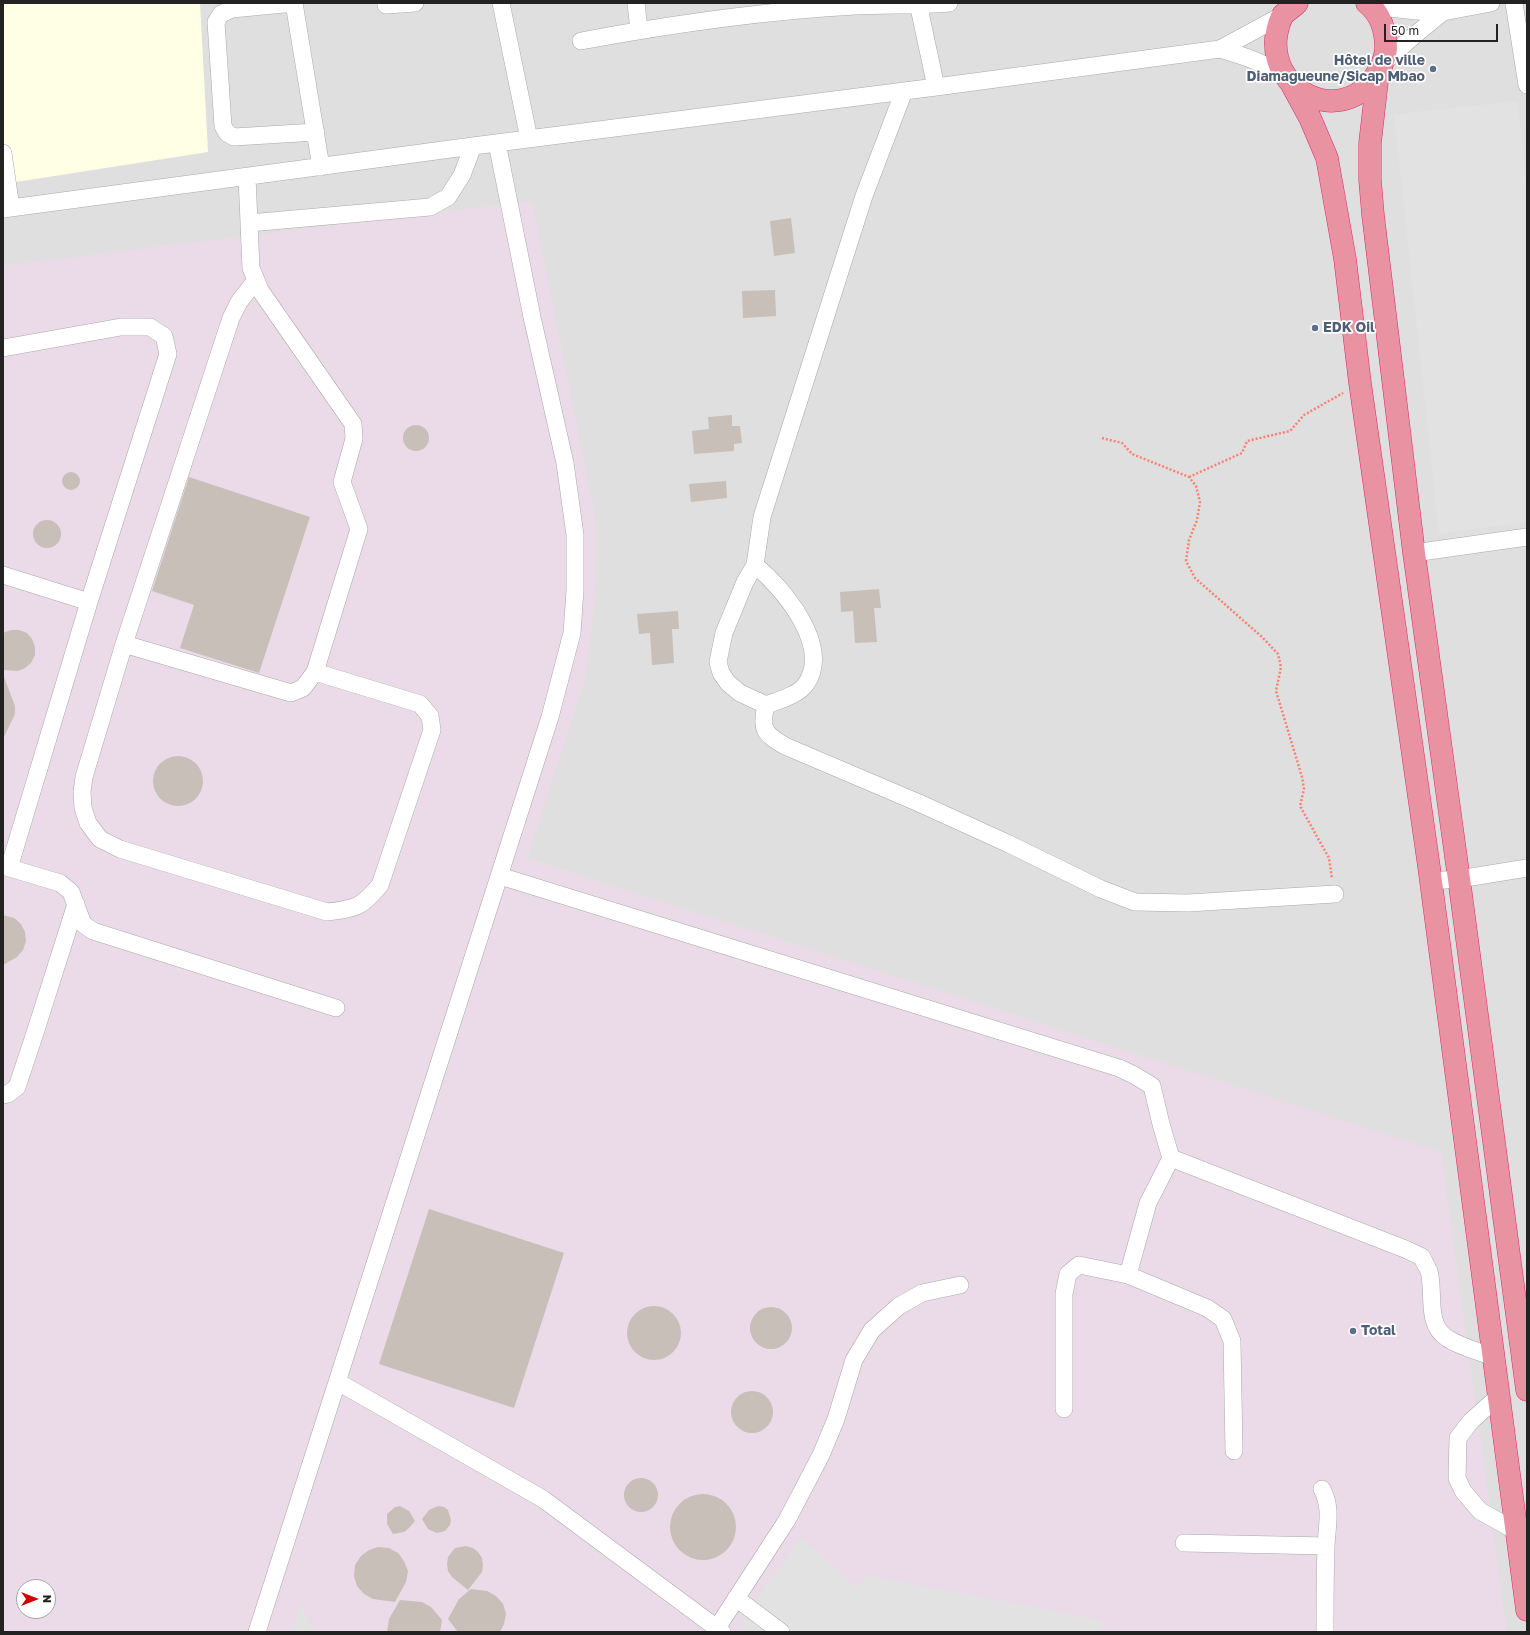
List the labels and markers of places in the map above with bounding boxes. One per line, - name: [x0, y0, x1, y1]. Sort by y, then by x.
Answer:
- place label: Hôtel de ville Diamagueune/Sicap Mbao: [1247, 53, 1425, 86]
- marker: Hôtel de ville Diamagueune/Sicap Mbao: [1428, 64, 1438, 74]
- place label: EDK Oil: [1323, 320, 1375, 336]
- marker: EDK Oil: [1310, 323, 1320, 333]
- place label: Total: [1361, 1323, 1396, 1339]
- marker: Total: [1348, 1326, 1358, 1336]

